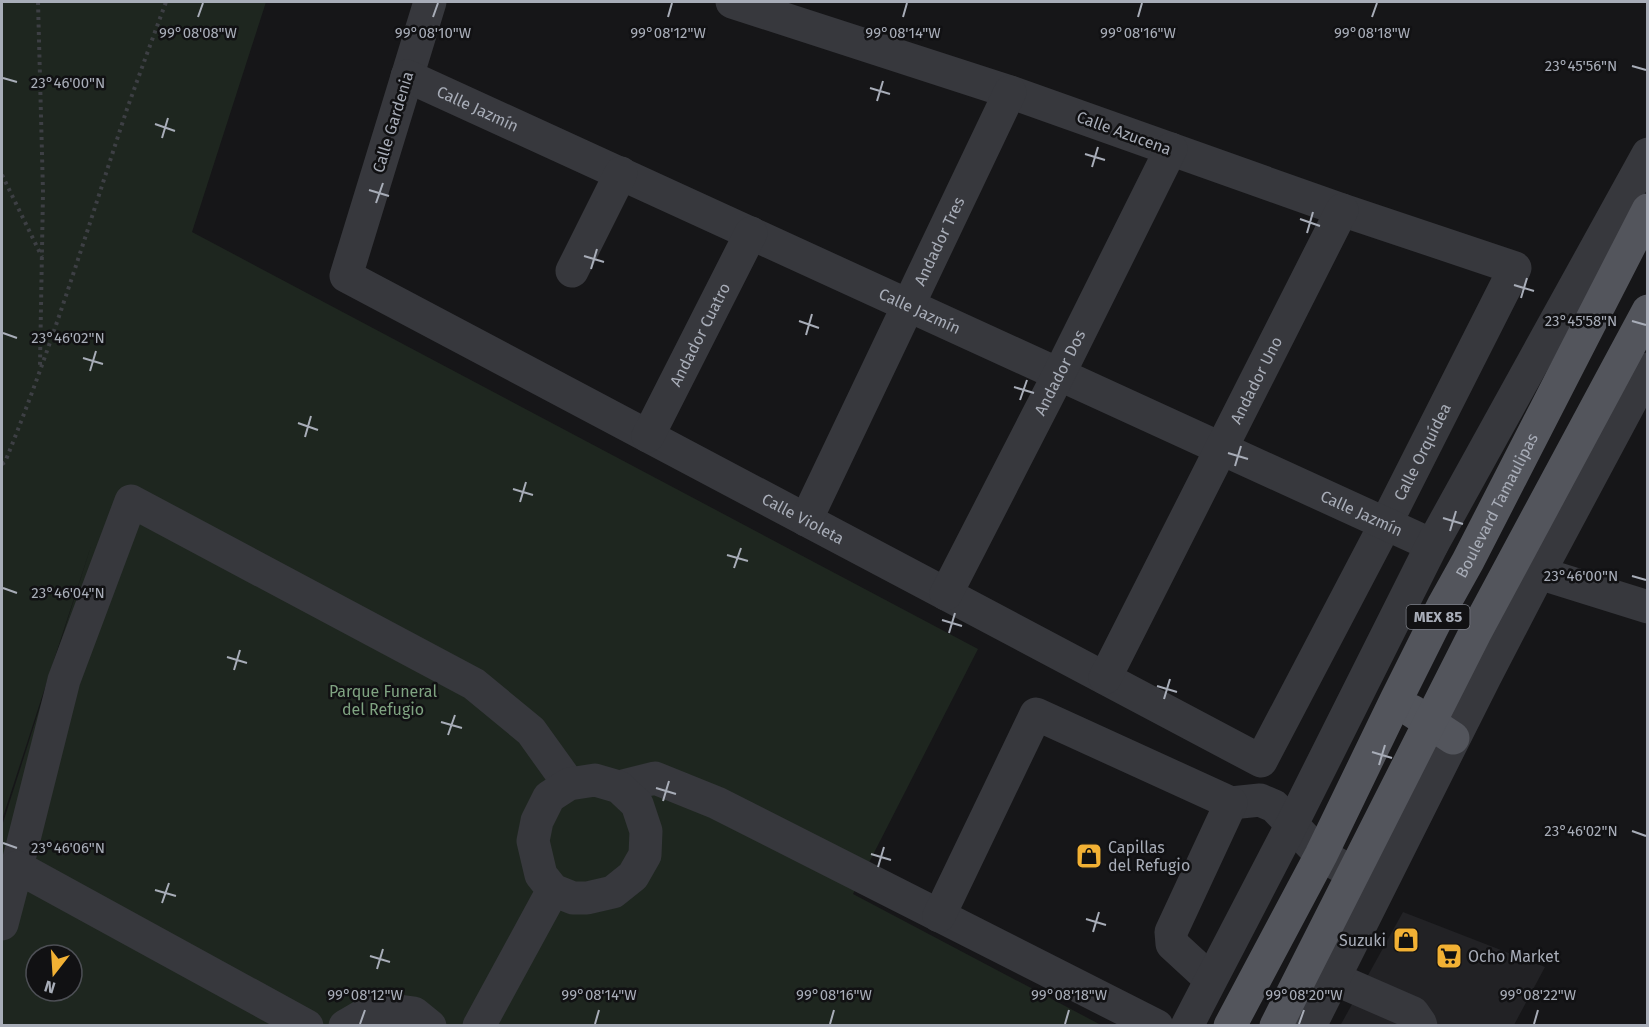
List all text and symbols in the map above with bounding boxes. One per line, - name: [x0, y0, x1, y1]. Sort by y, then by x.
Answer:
- text: 99°08'08"W: [159, 24, 238, 42]
- text: 99°08'10"W: [395, 24, 472, 42]
- text: 99°08'12"W: [630, 24, 706, 42]
- text: 99°08'14"W: [865, 24, 941, 42]
- text: 99°08'16"W: [1100, 24, 1177, 42]
- text: 99°08'18"W: [1334, 24, 1411, 42]
- text: 23°45'56"N: [1545, 57, 1617, 75]
- street label: Calle Gardenia: [369, 69, 417, 175]
- text: 23°46'00"N: [31, 74, 105, 92]
- street label: Calle Jazmín: [434, 82, 522, 135]
- street label: Calle Azucena: [1074, 107, 1174, 159]
- street label: Andador Tres: [910, 194, 968, 288]
- street label: Andador Cuatro: [665, 279, 734, 389]
- street label: Calle Jazmín: [876, 284, 964, 338]
- text: 23°45'58"N: [1545, 312, 1617, 330]
- street label: Andador Dos: [1030, 326, 1089, 418]
- text: 23°46'02"N: [31, 329, 105, 347]
- street label: Andador Uno: [1226, 333, 1286, 427]
- street label: Calle Orquídea: [1390, 400, 1455, 504]
- street label: Boulevard Tamaulipas: [1451, 430, 1542, 581]
- street label: Calle Jazmín: [1318, 486, 1406, 540]
- street label: Calle Violeta: [759, 489, 847, 548]
- text: 23°46'00"N: [1544, 567, 1618, 585]
- text: 23°46'04"N: [31, 584, 105, 602]
- road number: MEX 85: [1406, 605, 1470, 629]
- park label: Parque Funeral del Refugio: [329, 682, 437, 719]
- text: 23°46'02"N: [1544, 822, 1618, 840]
- place label: Capillas del Refugio: [1108, 838, 1190, 875]
- text: 23°46'06"N: [31, 839, 105, 857]
- shop icon: Capillas del Refugio: [1074, 841, 1104, 871]
- shop icon: Suzuki: [1391, 925, 1421, 955]
- place label: Suzuki: [1339, 931, 1386, 950]
- supermarket icon: Ocho Market: [1434, 941, 1464, 971]
- north arrow: [24, 943, 84, 1003]
- place label: Ocho Market: [1468, 947, 1560, 966]
- text: N: [42, 976, 58, 998]
- text: 99°08'12"W: [327, 986, 403, 1004]
- text: 99°08'14"W: [561, 986, 637, 1004]
- text: 99°08'16"W: [796, 986, 873, 1004]
- text: 99°08'18"W: [1031, 986, 1108, 1004]
- text: 99°08'20"W: [1265, 986, 1343, 1004]
- text: 99°08'22"W: [1500, 986, 1577, 1004]

